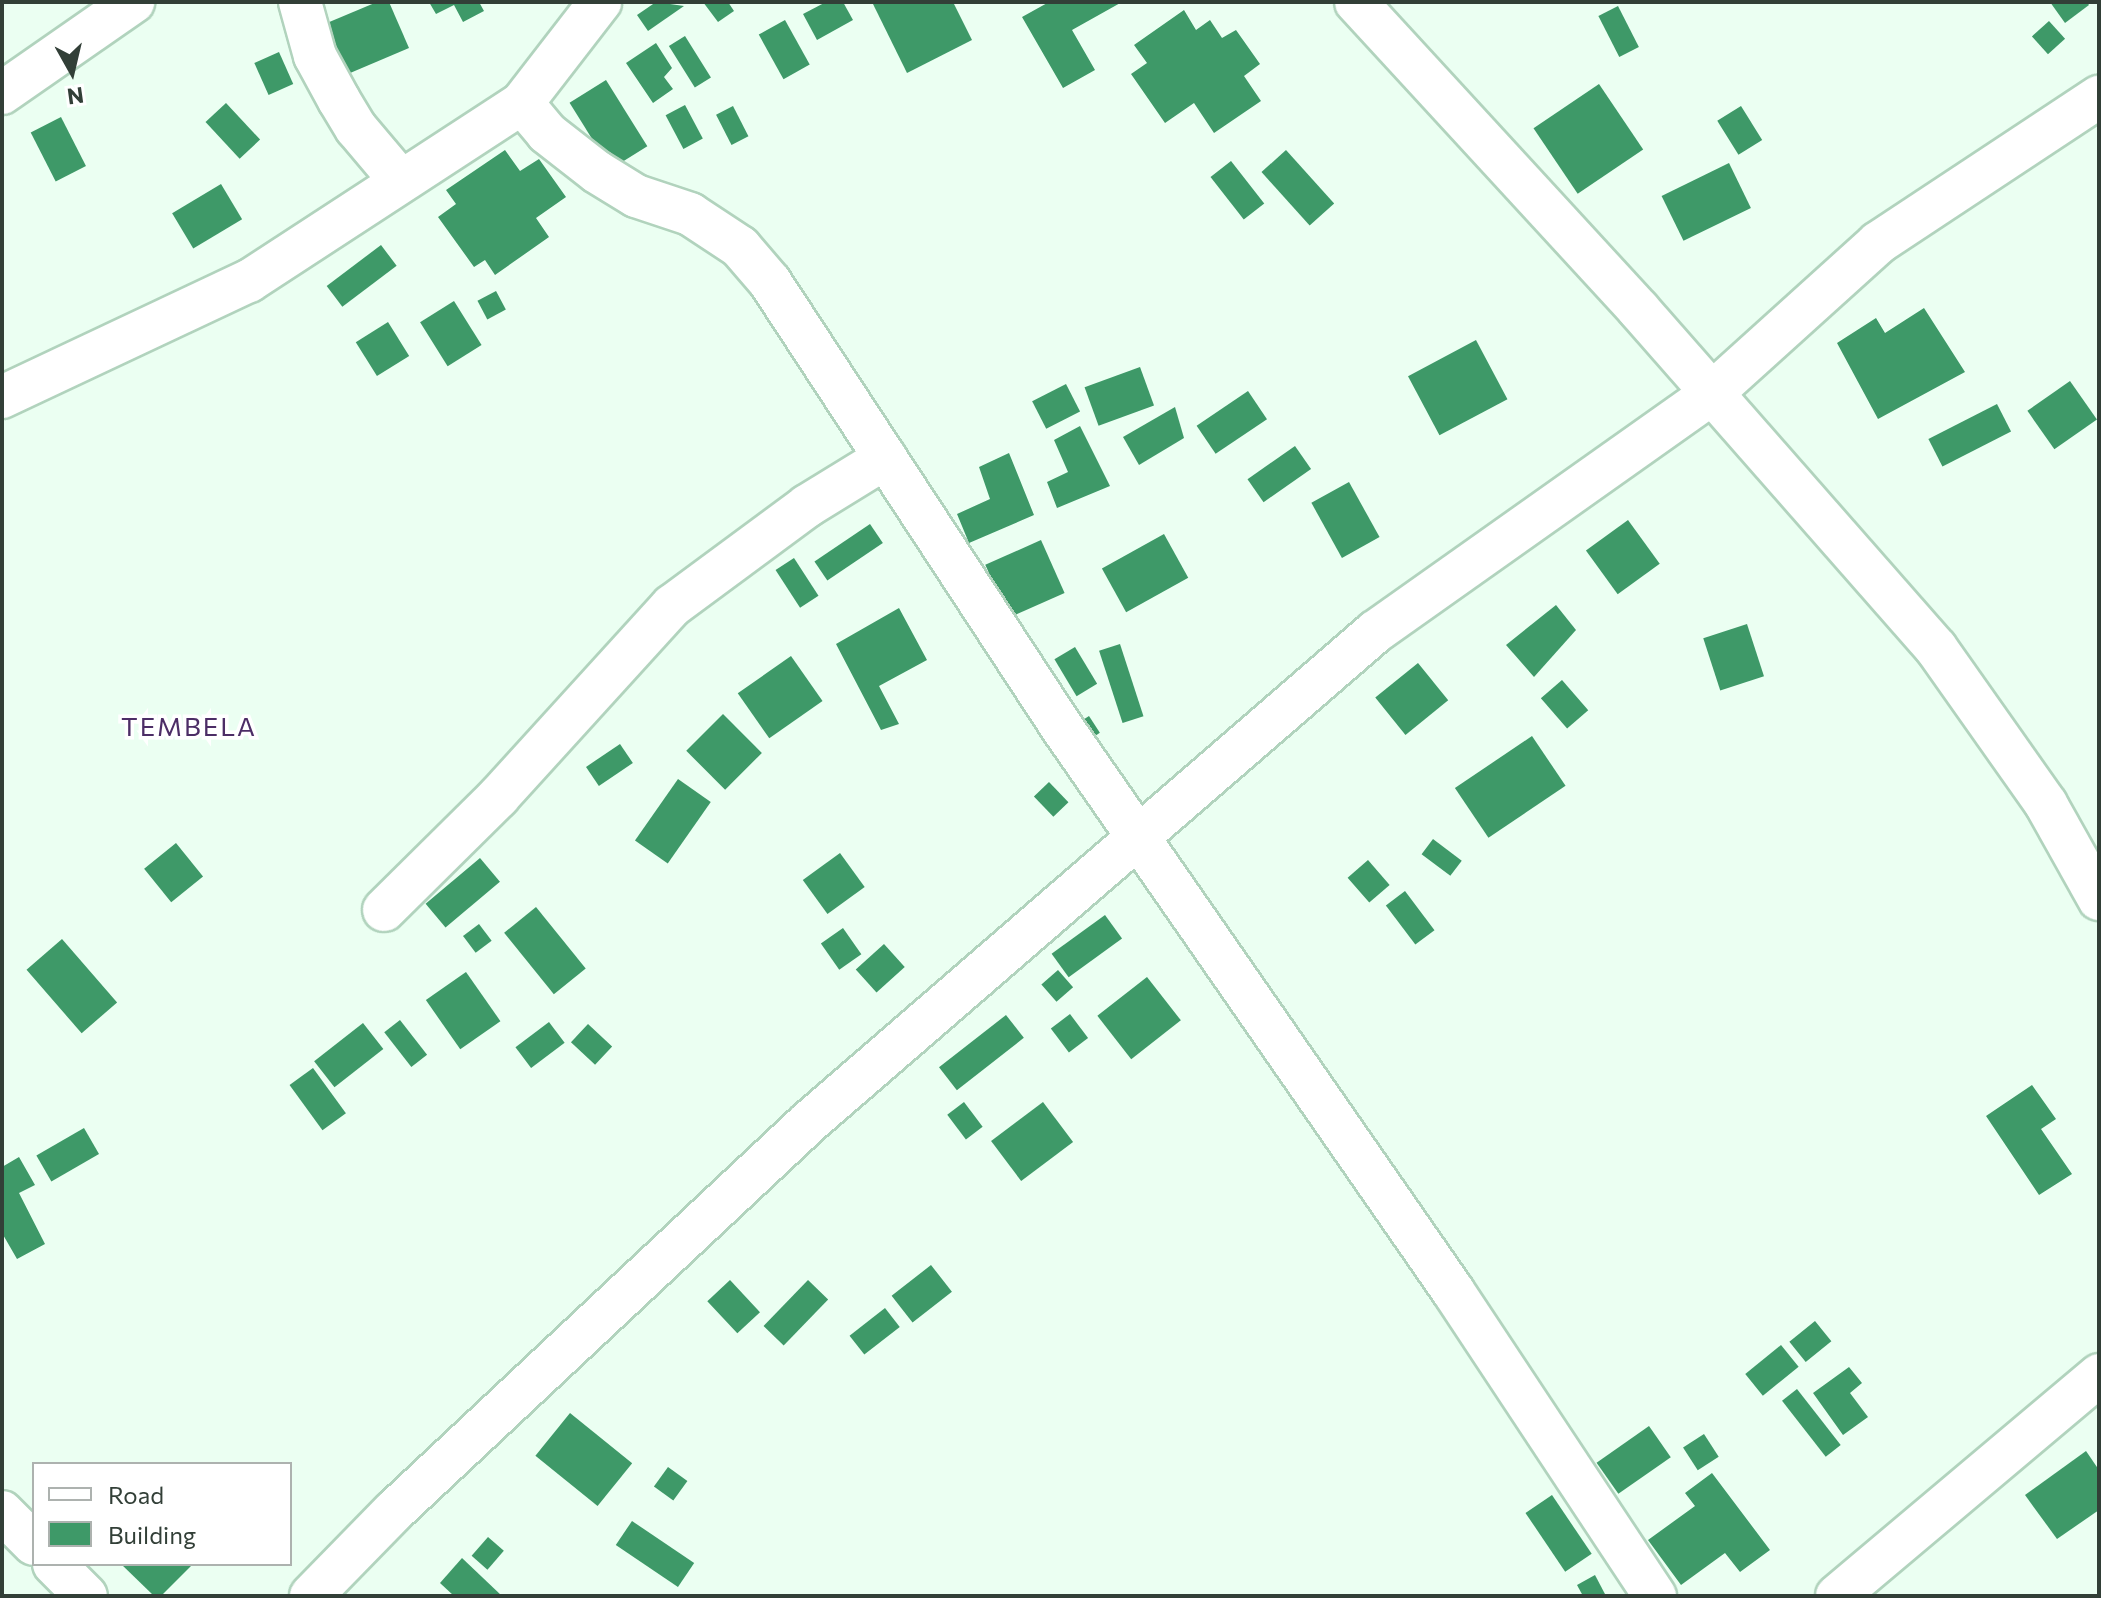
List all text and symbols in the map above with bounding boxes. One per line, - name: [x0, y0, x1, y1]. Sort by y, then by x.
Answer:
- north arrow: [32, 32, 112, 112]
- text: N: [65, 82, 85, 111]
- district label: TEMBELA: [121, 710, 257, 742]
- legend: [32, 1462, 292, 1566]
- text: Road: [108, 1480, 164, 1509]
- text: Building: [108, 1520, 196, 1549]

